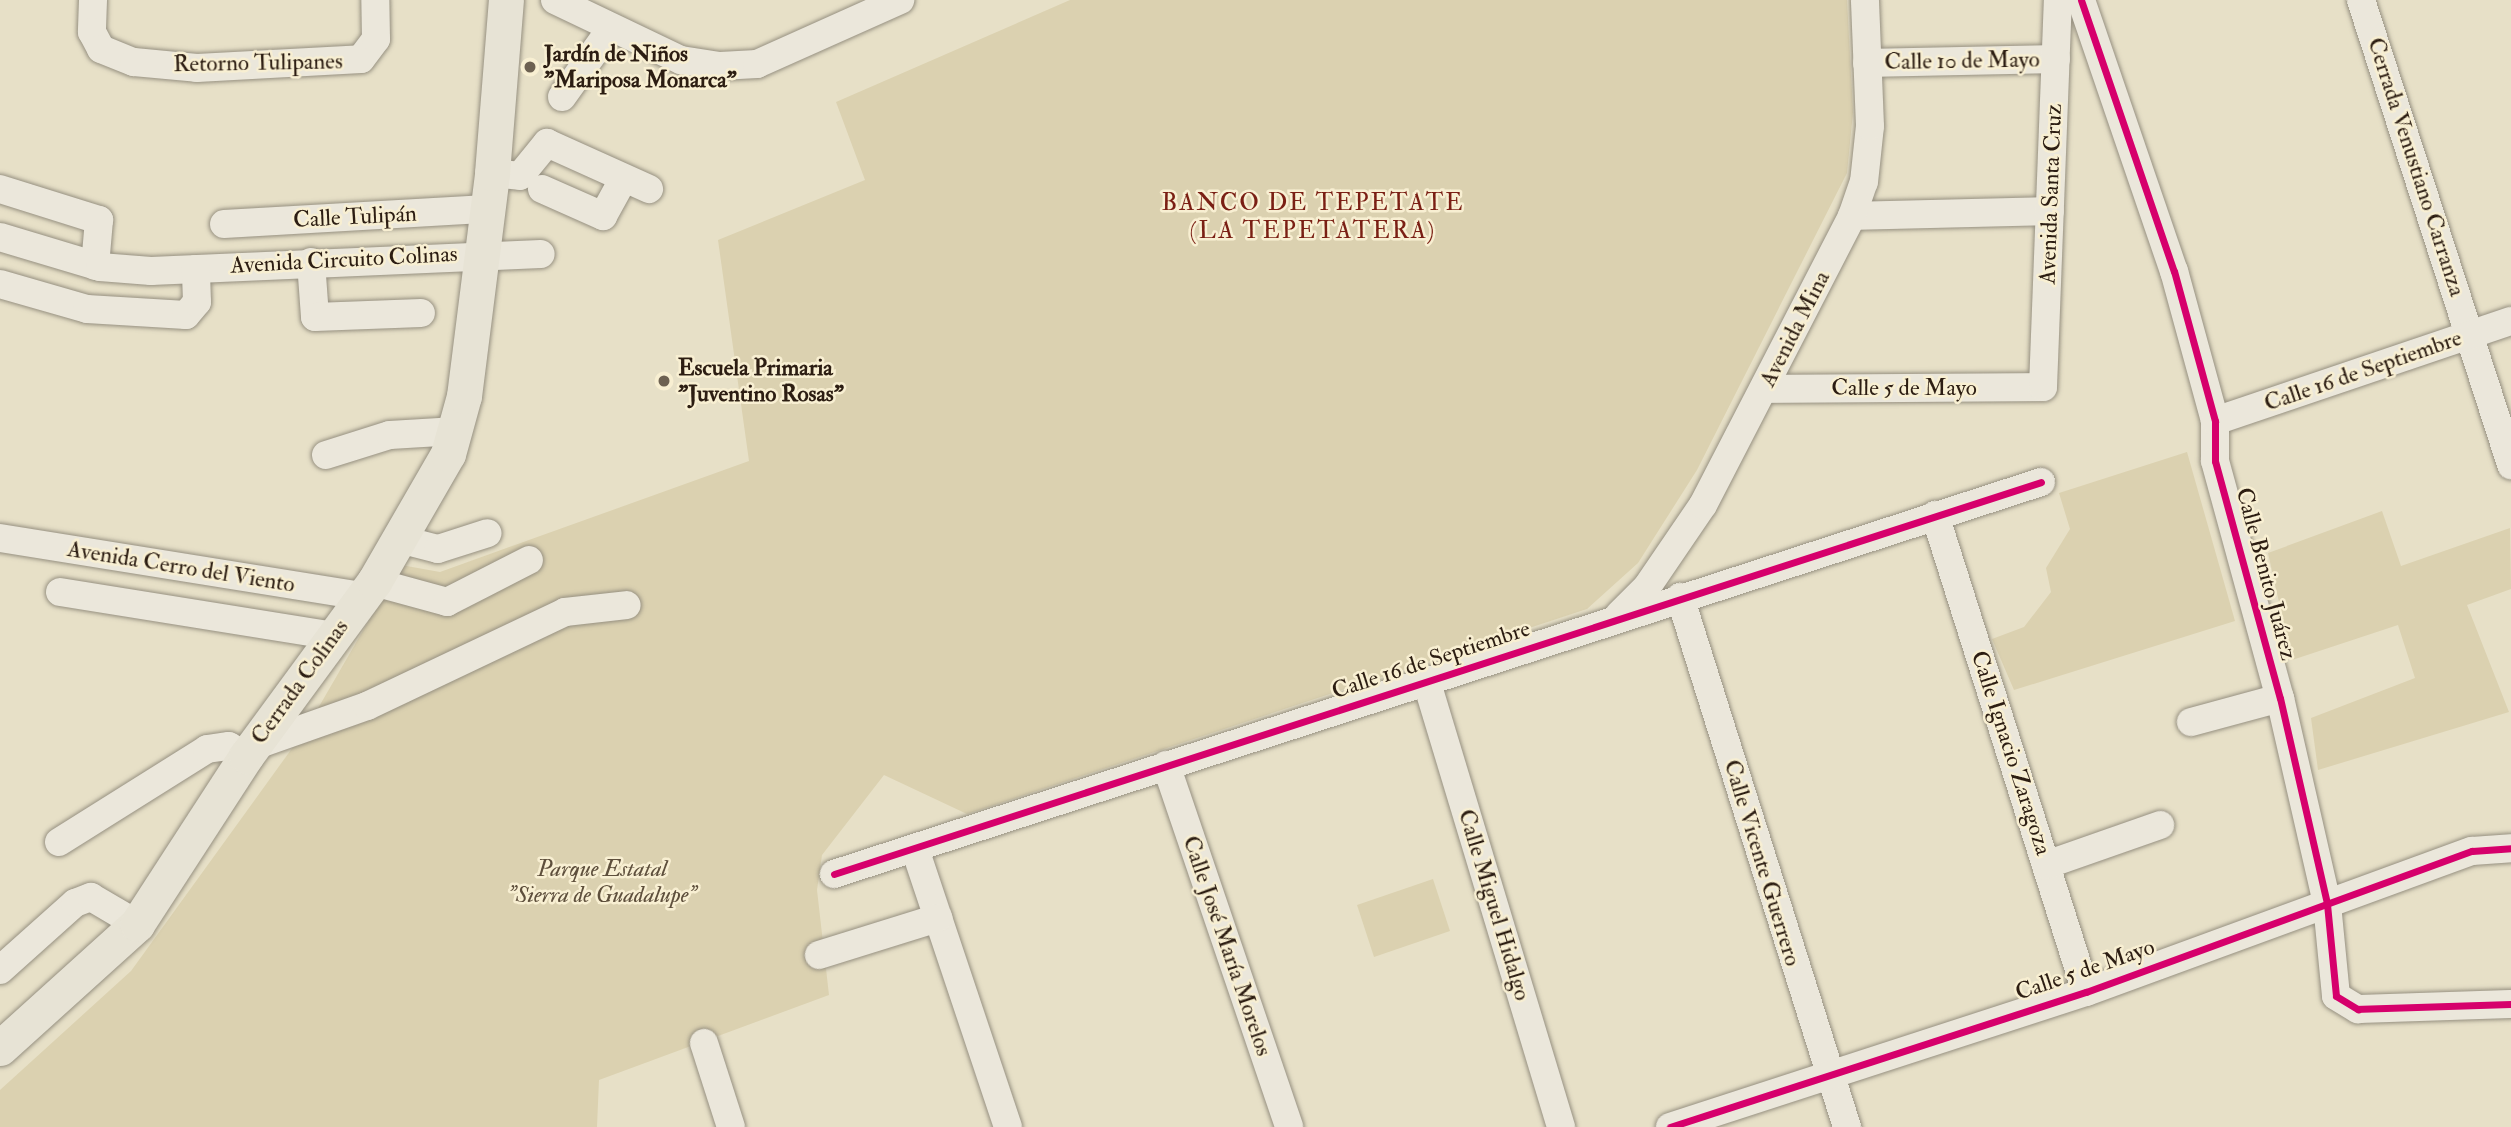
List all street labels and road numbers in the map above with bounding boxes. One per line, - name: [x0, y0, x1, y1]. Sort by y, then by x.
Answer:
- street label: Cerrada Venustiano Carranza: [2361, 34, 2471, 300]
- street label: Calle 10 de Mayo: [1884, 46, 2040, 76]
- street label: Retorno Tulipanes: [173, 48, 343, 78]
- street label: Avenida Santa Cruz: [2034, 103, 2068, 285]
- street label: Calle Tulipán: [292, 200, 418, 234]
- street label: Avenida Circuito Colinas: [230, 240, 458, 280]
- street label: Avenida Mina: [1754, 266, 1836, 392]
- street label: Calle 16 de Septiembre: [2261, 324, 2465, 418]
- street label: Calle 5 de Mayo: [1831, 374, 1977, 402]
- street label: Calle Benito Juárez: [2230, 485, 2302, 663]
- street label: Avenida Cerro del Viento: [65, 535, 297, 599]
- street label: Cerrada Colinas: [245, 614, 355, 750]
- street label: Calle 16 de Septiembre: [1328, 615, 1534, 705]
- street label: Calle Ignacio Zaragoza: [1965, 647, 2057, 859]
- street label: Calle Vicente Guerrero: [1717, 757, 1807, 969]
- street label: Calle Miguel Hidalgo: [1452, 806, 1536, 1004]
- street label: Calle José María Morelos: [1176, 832, 1278, 1060]
- street label: Calle 5 de Mayo: [2012, 933, 2158, 1007]

